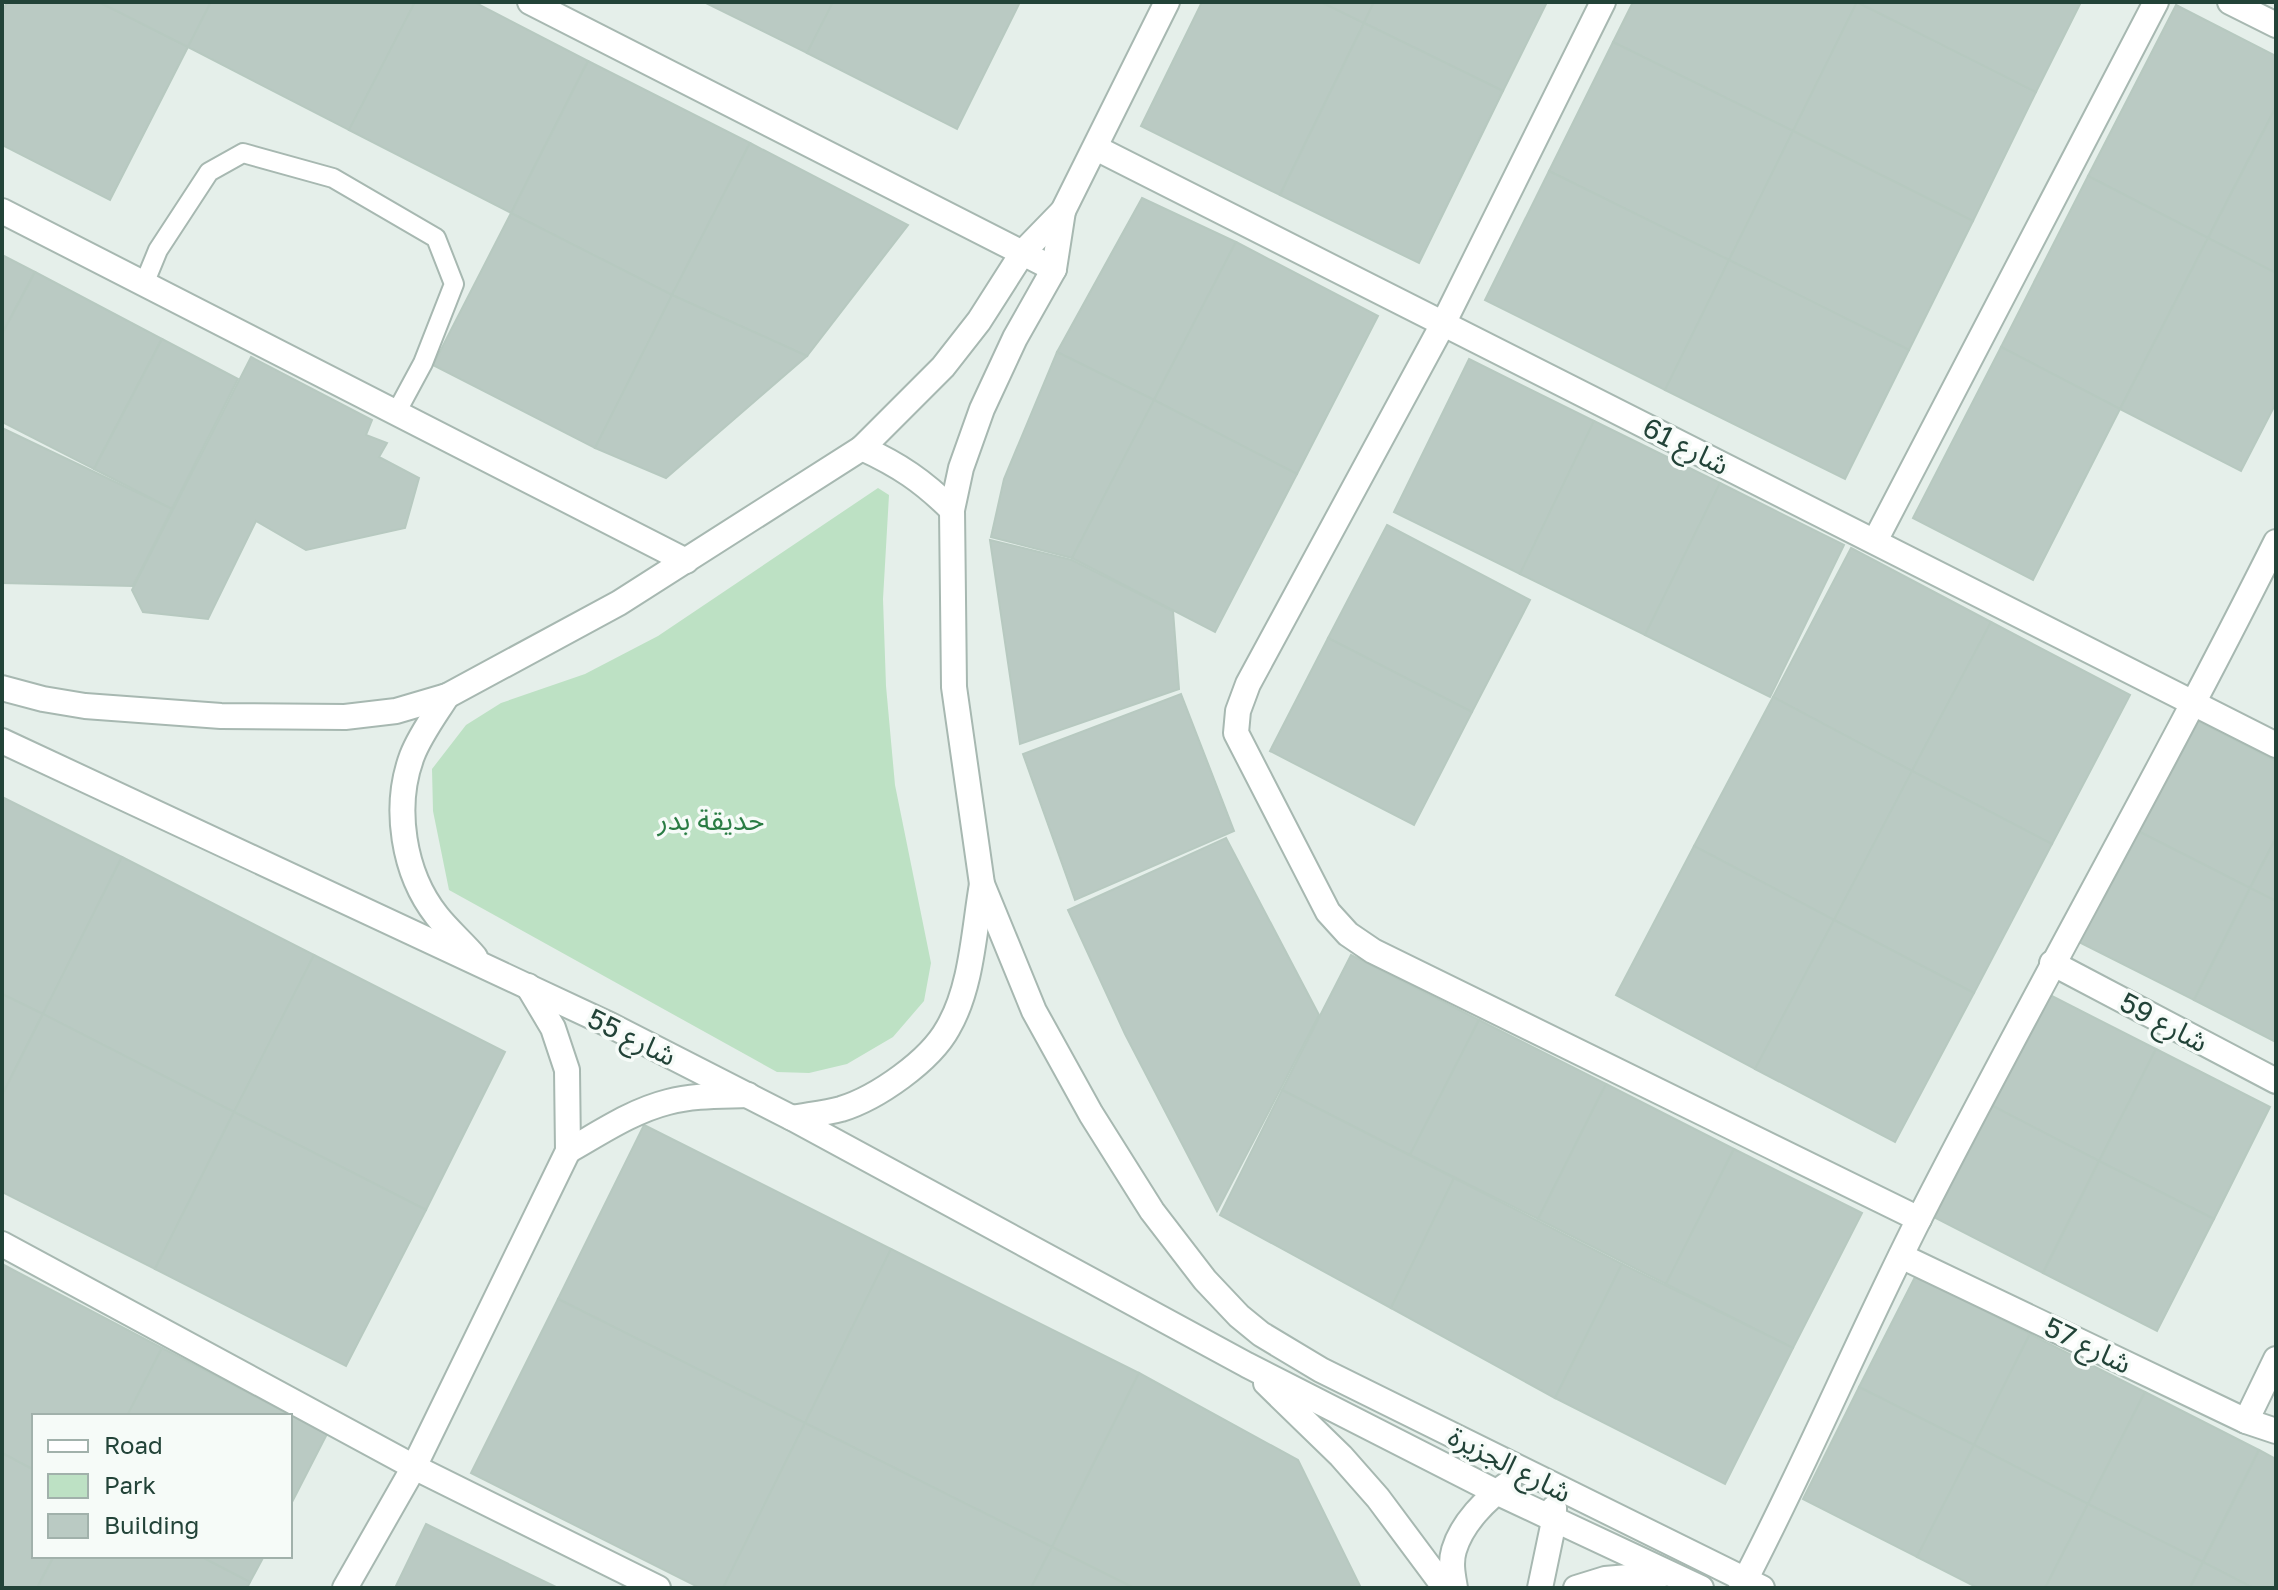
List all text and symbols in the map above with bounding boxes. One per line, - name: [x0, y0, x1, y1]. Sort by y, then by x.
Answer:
- street label: شارع 61: [1635, 410, 1735, 486]
- park label: حديقة بدر: [657, 803, 764, 837]
- street label: شارع 59: [2112, 985, 2214, 1063]
- street label: شارع 55: [581, 1001, 682, 1076]
- street label: شارع 57: [2037, 1309, 2137, 1384]
- legend: [32, 1414, 292, 1558]
- street label: شارع الجزيرة: [1441, 1419, 1577, 1513]
- text: Road: [104, 1430, 163, 1459]
- text: Park: [104, 1470, 156, 1499]
- text: Building: [104, 1510, 199, 1539]

